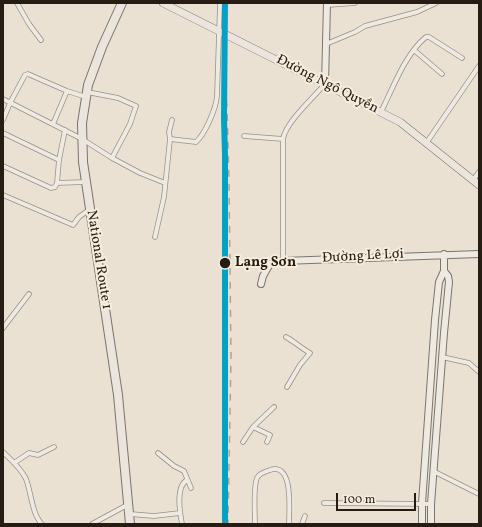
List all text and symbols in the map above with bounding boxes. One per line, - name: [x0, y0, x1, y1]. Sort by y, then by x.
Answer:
- street label: Đường Ngô Quyền: [273, 52, 381, 118]
- street label: National Route 1: [82, 209, 114, 311]
- street label: Đường Lê Lợi: [322, 246, 404, 268]
- place label: Lạng Sơn: [235, 255, 296, 271]
- marker: Lạng Sơn: [218, 256, 232, 270]
- scale bar: [338, 485, 418, 511]
- text: 100 m: [343, 492, 375, 508]

